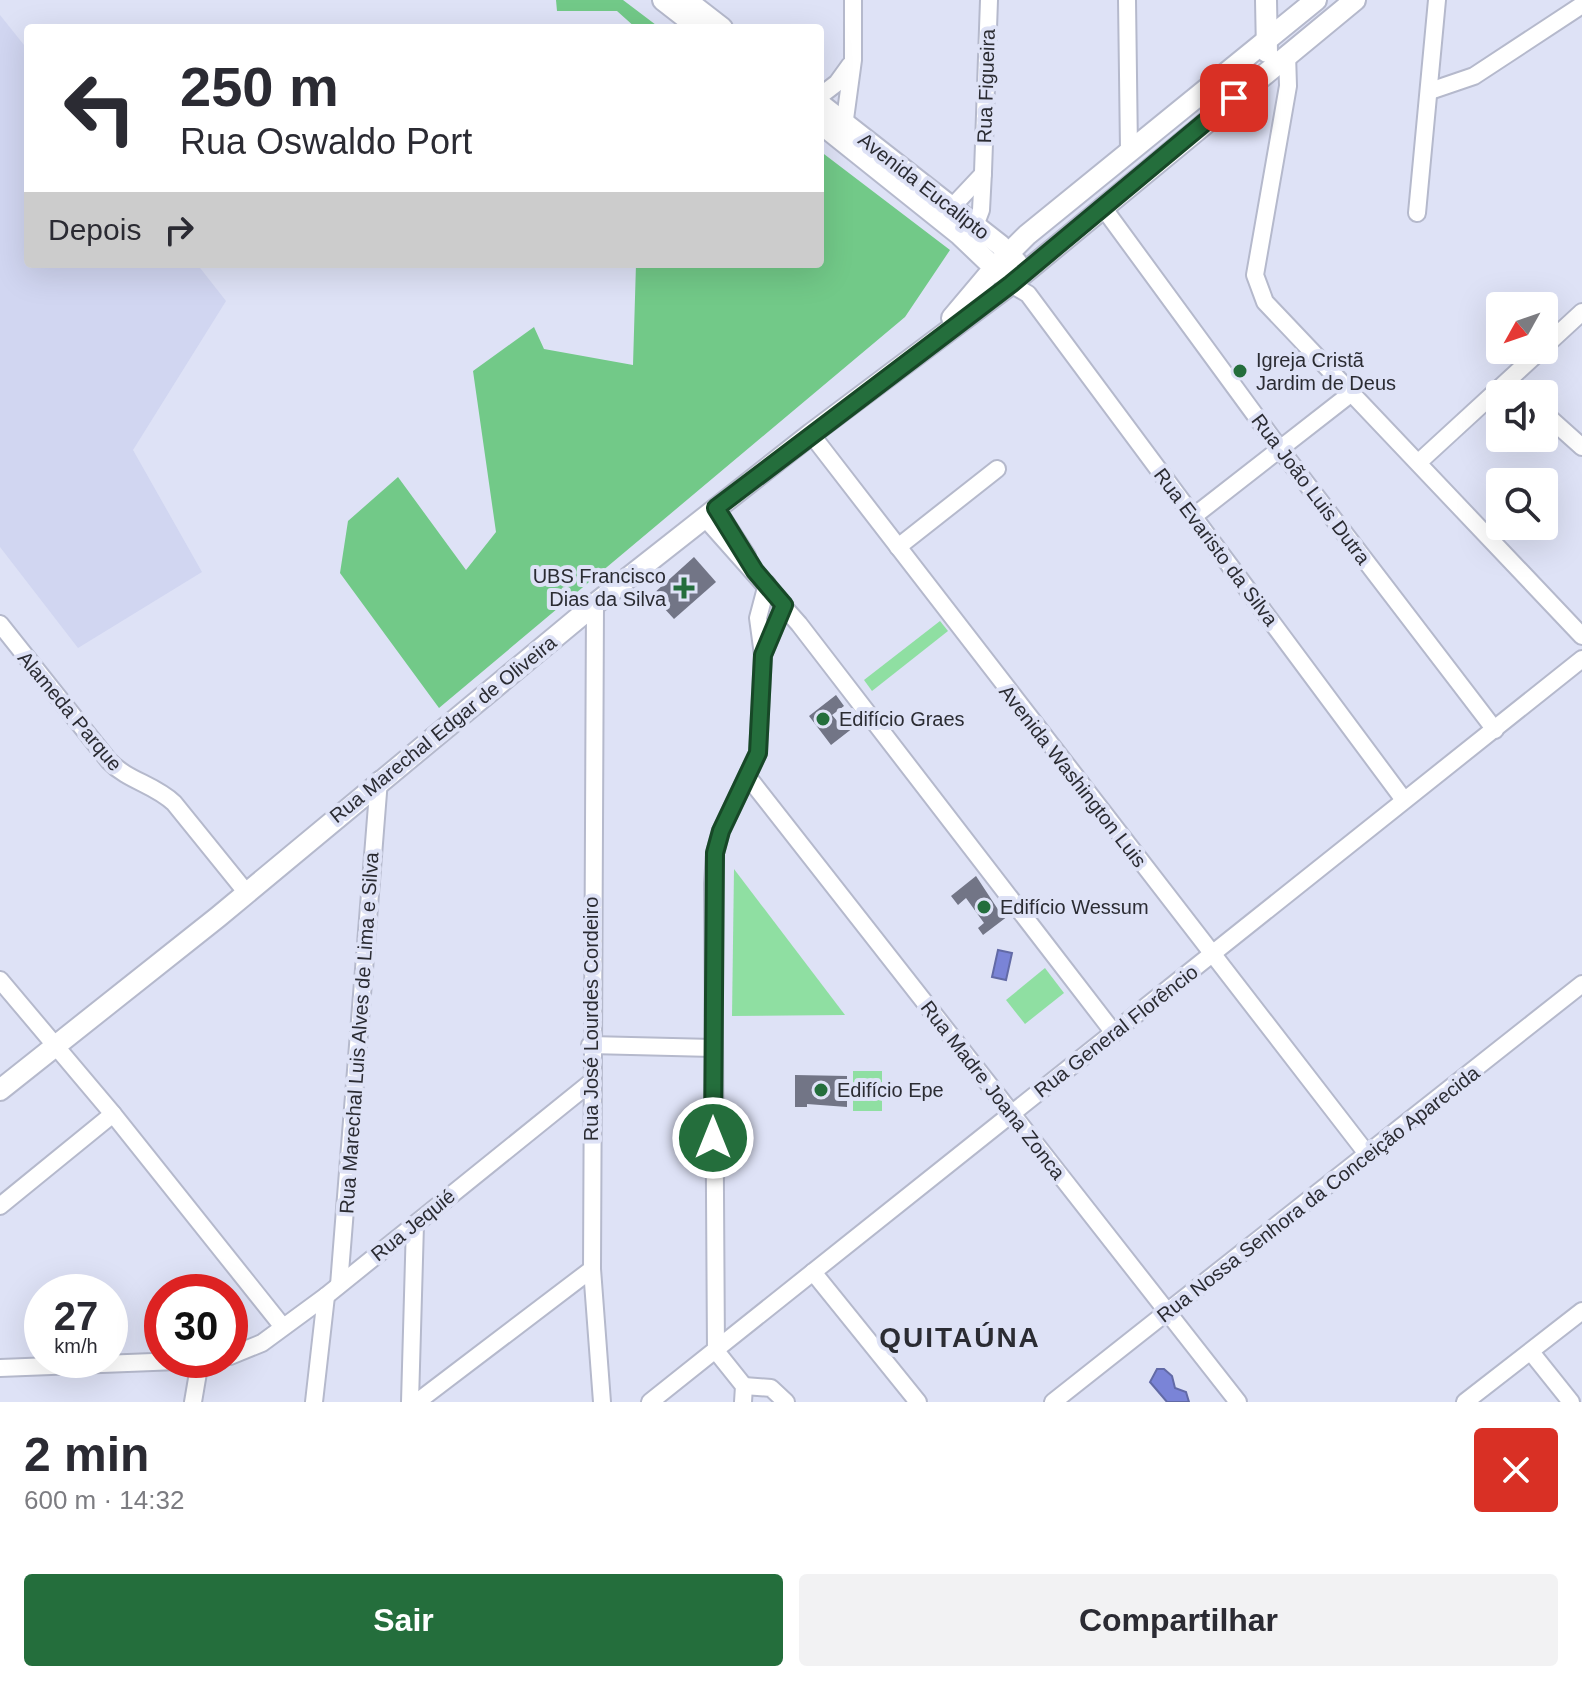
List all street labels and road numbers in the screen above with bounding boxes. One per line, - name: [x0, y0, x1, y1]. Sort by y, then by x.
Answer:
- street label: Rua Figueira: [973, 28, 999, 144]
- street label: Avenida Eucalipto: [854, 128, 994, 244]
- street label: Rua João Luis Dutra: [1247, 410, 1375, 569]
- street label: Rua Evaristo da Silva: [1150, 464, 1283, 631]
- street label: Rua Marechal Edgar de Oliveira: [325, 630, 561, 827]
- street label: Alameda Parque: [14, 647, 126, 775]
- street label: Avenida Washington Luis: [995, 681, 1151, 871]
- street label: Rua Marechal Luis Alves de Lima e Silva: [335, 851, 383, 1215]
- street label: Rua José Lourdes Cordeiro: [580, 897, 602, 1141]
- street label: Rua General Florêncio: [1030, 960, 1202, 1102]
- street label: Rua Madre Joana Zonca: [917, 996, 1070, 1184]
- street label: Rua Nossa Senhora da Conceição Aparecida: [1153, 1061, 1484, 1327]
- street label: Rua Jequié: [367, 1185, 459, 1265]

